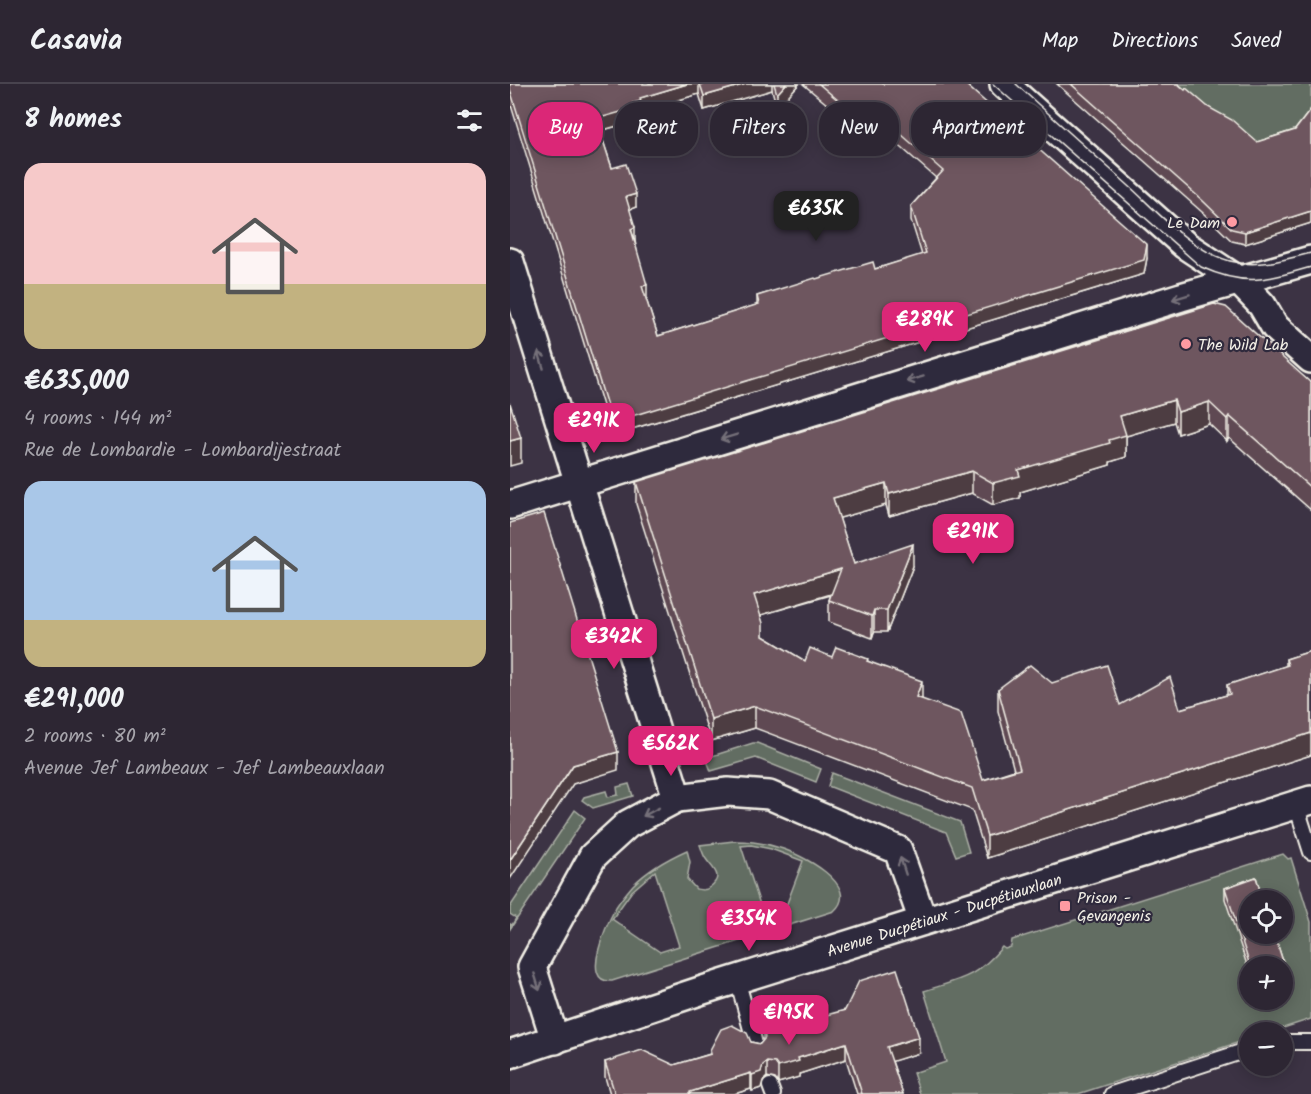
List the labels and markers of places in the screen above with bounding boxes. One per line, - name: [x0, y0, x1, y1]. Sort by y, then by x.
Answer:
- pin: €635K: [774, 191, 858, 242]
- place label: Le Dam: [1167, 211, 1220, 236]
- marker: Le Dam: [1225, 215, 1239, 229]
- pin: €289K: [883, 302, 967, 353]
- place label: The Wild Lab: [1198, 333, 1289, 358]
- marker: The Wild Lab: [1179, 337, 1193, 351]
- pin: €291K: [552, 403, 636, 454]
- pin: €291K: [931, 514, 1015, 565]
- pin: €342K: [572, 619, 656, 670]
- pin: €562K: [629, 726, 713, 777]
- place label: Prison - Gevangenis: [1077, 886, 1151, 929]
- marker: Prison - Gevangenis: [1058, 899, 1072, 913]
- pin: €354K: [707, 901, 791, 952]
- pin: €195K: [747, 995, 831, 1046]

